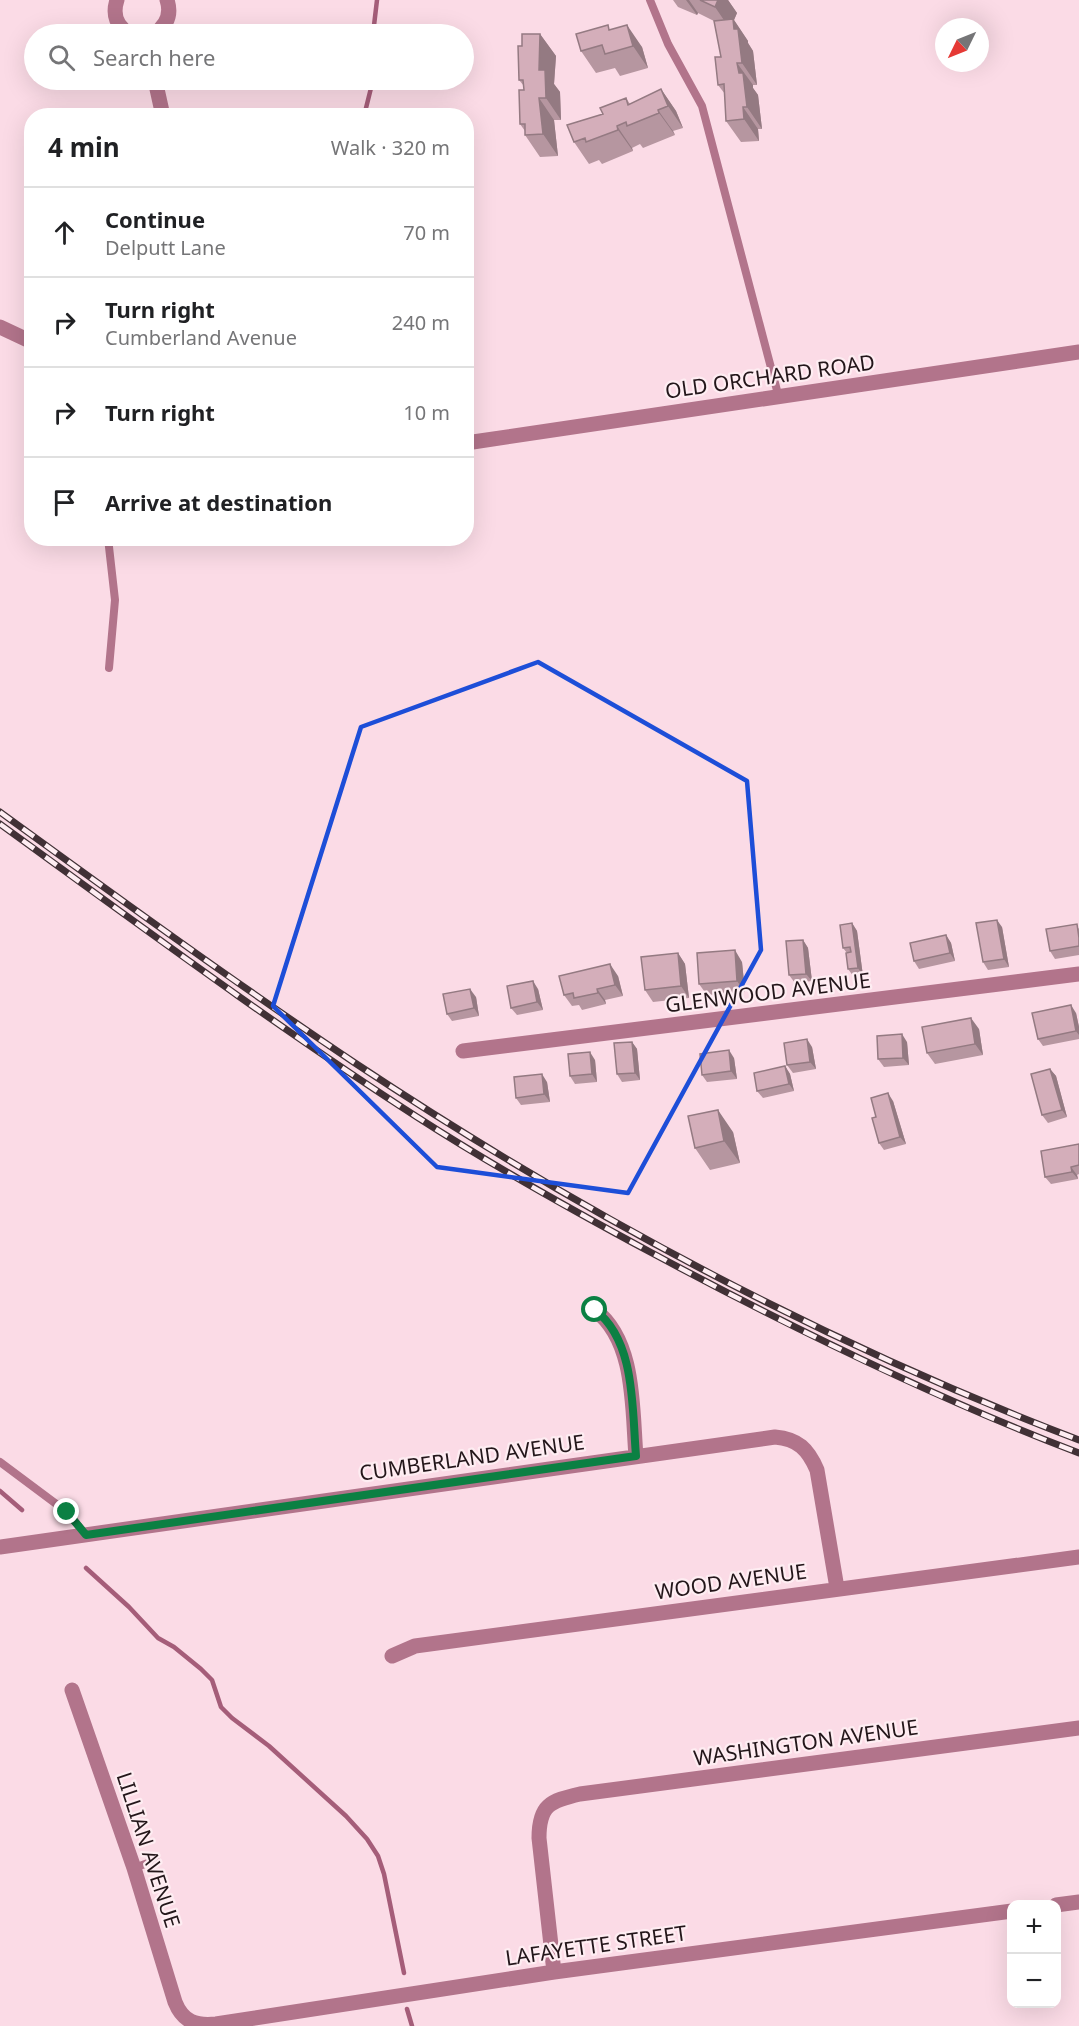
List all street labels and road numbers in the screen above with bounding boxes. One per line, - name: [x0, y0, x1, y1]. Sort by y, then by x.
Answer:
- street label: OLD ORCHARD ROAD: [663, 347, 877, 405]
- street label: GLENWOOD AVENUE: [664, 966, 872, 1018]
- street label: CUMBERLAND AVENUE: [357, 1427, 586, 1487]
- street label: WOOD AVENUE: [653, 1557, 808, 1606]
- street label: WASHINGTON AVENUE: [692, 1712, 920, 1772]
- street label: LILLIAN AVENUE: [111, 1768, 187, 1931]
- street label: LAFAYETTE STREET: [503, 1918, 689, 1972]

